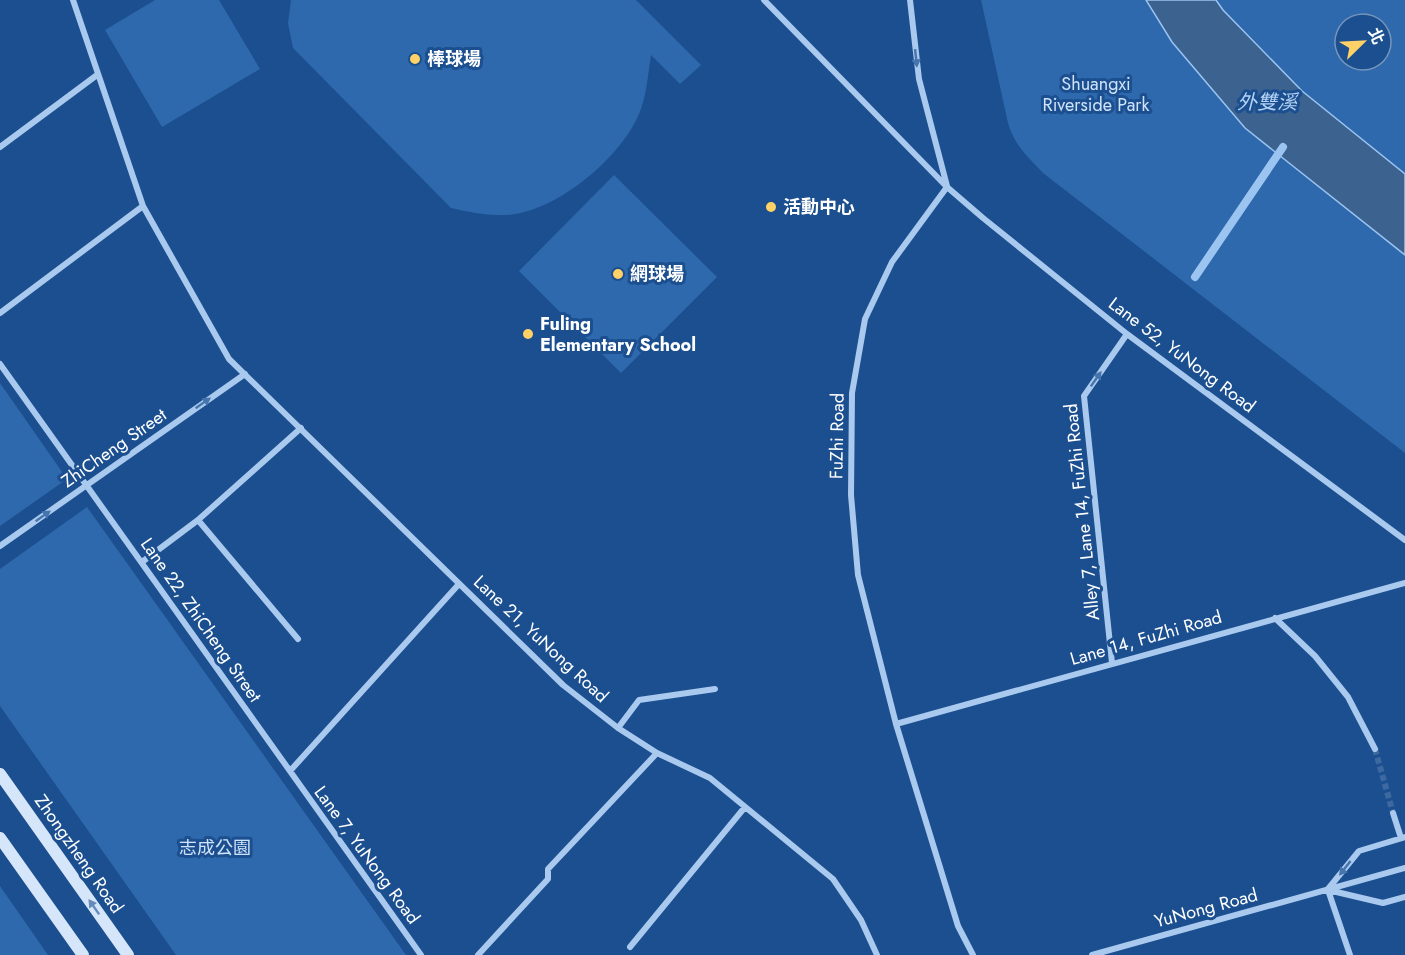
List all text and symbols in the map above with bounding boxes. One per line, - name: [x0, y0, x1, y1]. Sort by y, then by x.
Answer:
- north arrow: [1333, 12, 1393, 72]
- text: 北: [1362, 24, 1390, 48]
- place label: 棒球場: [427, 46, 481, 72]
- one-way arrow: [911, 49, 921, 68]
- marker: 棒球場: [408, 52, 422, 66]
- park label: Shuangxi Riverside Park: [1043, 71, 1149, 118]
- water label: 外雙溪: [1237, 88, 1300, 117]
- place label: 活動中心: [783, 194, 855, 220]
- marker: 活動中心: [764, 200, 778, 214]
- place label: 網球場: [630, 261, 684, 287]
- marker: 網球場: [611, 267, 625, 281]
- street label: Lane 52, YuNong Road: [1103, 291, 1261, 419]
- place label: Fuling Elementary School: [540, 311, 696, 358]
- marker: Fuling Elementary School: [521, 327, 535, 341]
- one-way arrow: [1089, 372, 1101, 387]
- street label: FuZhi Road: [823, 393, 851, 479]
- one-way arrow: [194, 397, 210, 409]
- street label: ZhiCheng Street: [56, 402, 172, 494]
- street label: Alley 7, Lane 14, FuZhi Road: [1058, 402, 1106, 622]
- one-way arrow: [35, 510, 51, 522]
- street label: Lane 22, ZhiCheng Street: [134, 533, 268, 708]
- street label: Lane 21, YuNong Road: [468, 569, 614, 709]
- street label: Lane 14, FuZhi Road: [1067, 604, 1225, 672]
- street label: Lane 7, YuNong Road: [308, 780, 426, 930]
- street label: Zhongzheng Road: [28, 789, 130, 919]
- park label: 志成公園: [179, 835, 251, 861]
- one-way arrow: [1339, 860, 1352, 876]
- street label: YuNong Road: [1152, 882, 1260, 934]
- one-way arrow: [88, 900, 100, 916]

